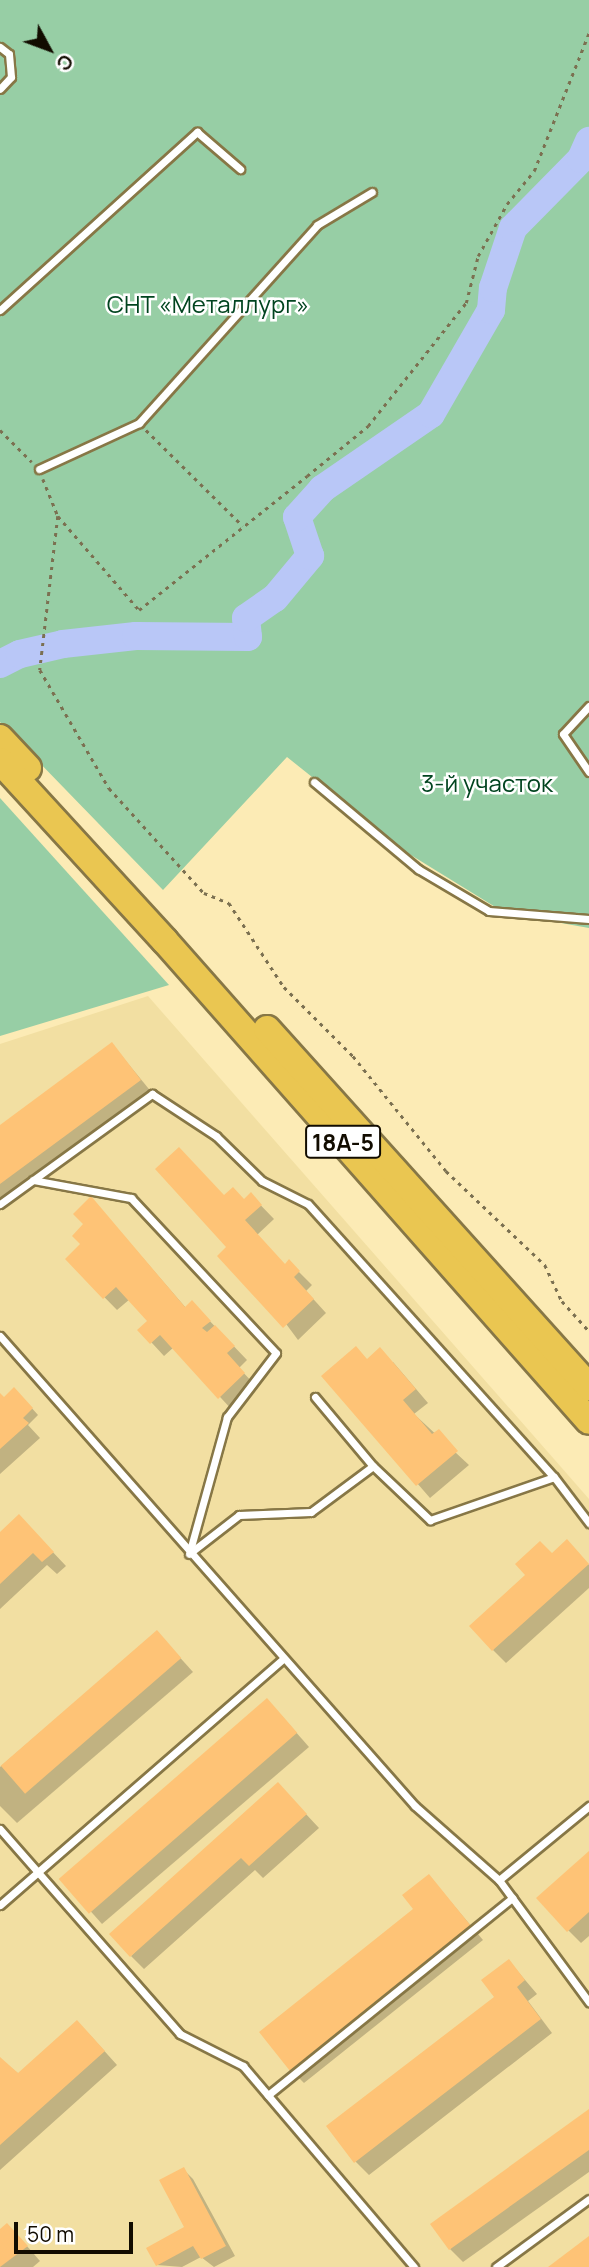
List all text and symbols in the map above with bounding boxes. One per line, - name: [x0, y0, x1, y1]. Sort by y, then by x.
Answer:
- north arrow: [14, 14, 84, 84]
- text: С: [50, 49, 79, 77]
- park label: СНТ «Металлург»: [106, 290, 310, 318]
- park label: 3-й участок: [421, 769, 553, 797]
- road number: 18А-5: [304, 1122, 382, 1162]
- scale bar: [18, 2208, 136, 2252]
- text: 50 m: [27, 2220, 74, 2248]

